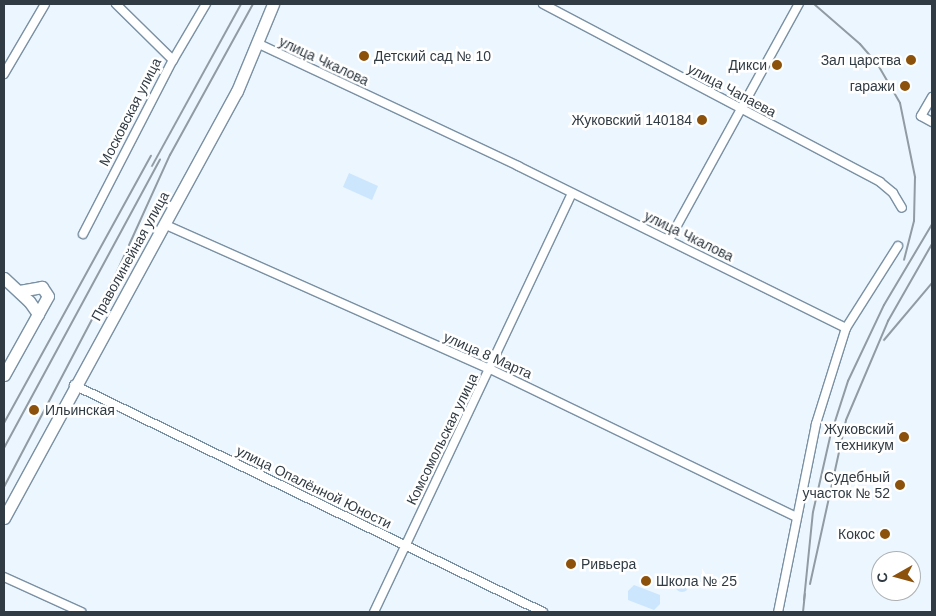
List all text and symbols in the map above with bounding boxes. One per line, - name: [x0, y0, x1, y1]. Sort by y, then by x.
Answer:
- street label: улица Чкалова: [276, 33, 372, 89]
- place label: Детский сад № 10: [374, 48, 491, 64]
- marker: Детский сад № 10: [358, 50, 370, 62]
- place label: Зал царства: [821, 52, 901, 68]
- marker: Зал царства: [905, 54, 917, 66]
- street label: Московская улица: [95, 55, 165, 169]
- place label: Дикси: [729, 57, 767, 73]
- marker: Дикси: [771, 59, 783, 71]
- street label: улица Чапаева: [685, 60, 779, 120]
- place label: гаражи: [850, 78, 895, 94]
- marker: гаражи: [899, 80, 911, 92]
- place label: Жуковский 140184: [572, 112, 692, 128]
- marker: Жуковский 140184: [696, 114, 708, 126]
- street label: Праволинейная улица: [87, 188, 173, 324]
- street label: улица Чкалова: [642, 207, 736, 265]
- street label: улица 8 Марта: [441, 328, 535, 382]
- street label: Комсомольская улица: [403, 370, 481, 508]
- place label: Ильинская: [45, 402, 115, 418]
- marker: Ильинская: [27, 403, 41, 417]
- place label: Жуковский техникум: [824, 421, 894, 454]
- marker: Жуковский техникум: [898, 431, 910, 443]
- street label: улица Опалённой Юности: [234, 442, 394, 532]
- place label: Судебный участок № 52: [802, 469, 890, 502]
- marker: Судебный участок № 52: [894, 479, 906, 491]
- place label: Кокос: [838, 526, 875, 542]
- marker: Кокос: [879, 528, 891, 540]
- north arrow: [871, 551, 921, 601]
- place label: Ривьера: [581, 556, 636, 572]
- marker: Ривьера: [565, 558, 577, 570]
- text: С: [874, 572, 891, 584]
- place label: Школа № 25: [656, 573, 737, 589]
- marker: Школа № 25: [640, 575, 652, 587]

